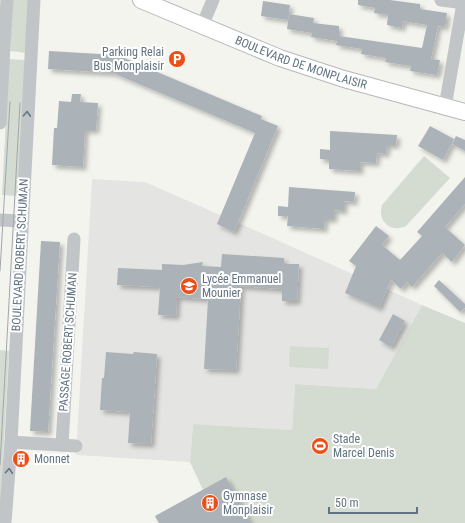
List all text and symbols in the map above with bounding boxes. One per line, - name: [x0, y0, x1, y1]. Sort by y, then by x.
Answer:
- street label: BOULEVARD DE MONPLAISIR: [233, 33, 369, 92]
- place label: Parking Relai Bus Monplaisir: [93, 45, 164, 73]
- parking icon: Parking Relai Bus Monplaisir: [167, 49, 187, 69]
- one-way arrow: [23, 111, 32, 117]
- street label: BOULEVARD ROBERT SCHUMAN: [9, 178, 31, 332]
- street label: PASSAGE ROBERT SCHUMAN: [56, 272, 80, 412]
- place label: Lycée Emmanuel Mounier: [202, 272, 281, 300]
- school or university icon: Lycée Emmanuel Mounier: [179, 276, 199, 296]
- place label: Stade Marcel Denis: [333, 432, 395, 460]
- sports icon: Stade Marcel Denis: [310, 436, 330, 456]
- building icon: Monnet: [11, 449, 31, 469]
- place label: Monnet: [34, 452, 70, 466]
- one-way arrow: [4, 468, 13, 474]
- place label: Gymnase Monplaisir: [223, 489, 273, 517]
- scale bar: [329, 489, 417, 515]
- building icon: Gymnase Monplaisir: [200, 493, 220, 513]
- text: 50 m: [335, 496, 359, 510]

